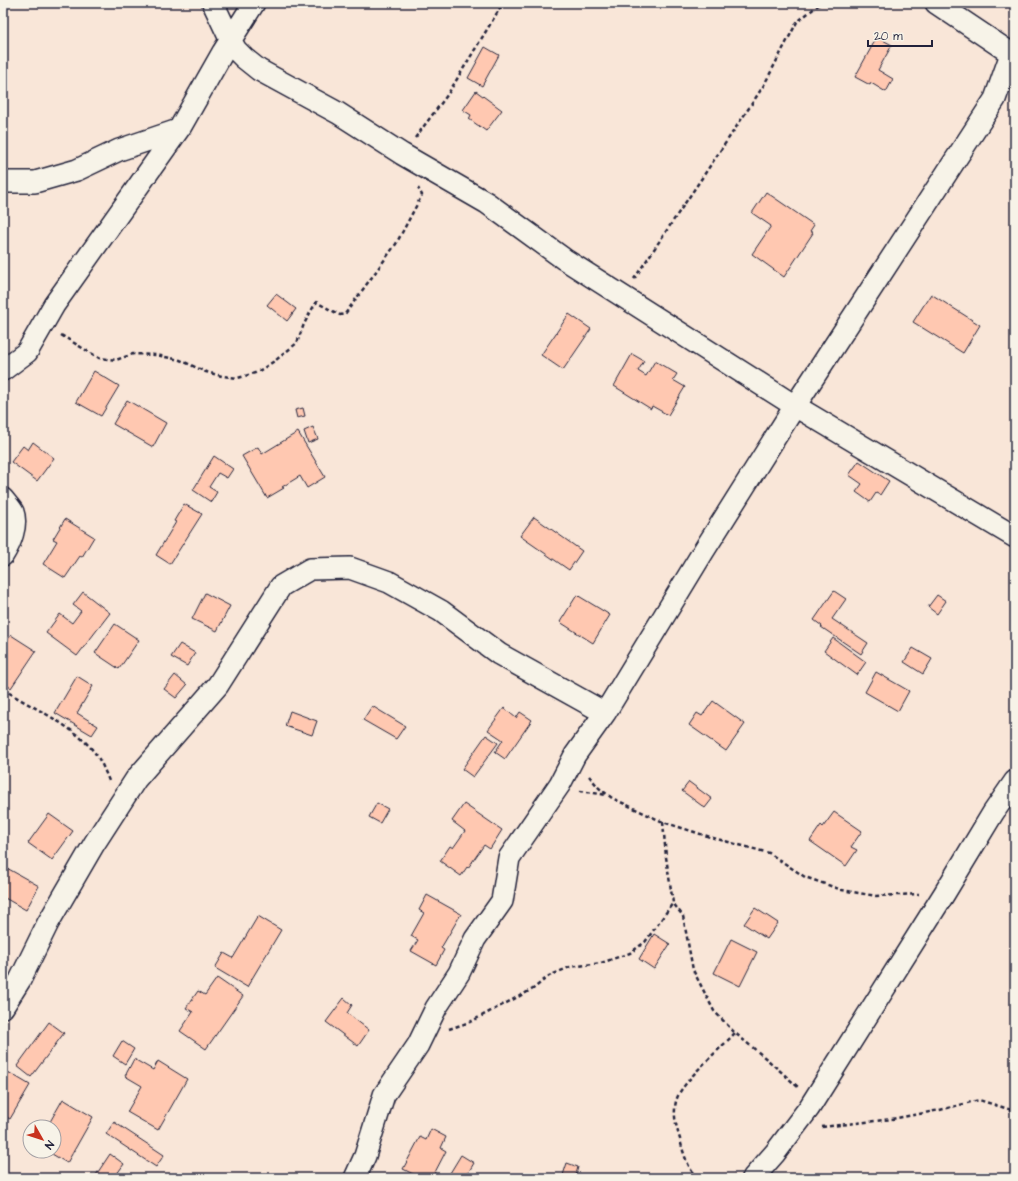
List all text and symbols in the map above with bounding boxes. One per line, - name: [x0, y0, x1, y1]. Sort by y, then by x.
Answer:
- scale bar: [868, 22, 932, 48]
- text: 20 m: [874, 28, 903, 45]
- north arrow: [22, 1119, 62, 1159]
- text: N: [41, 1138, 57, 1152]

